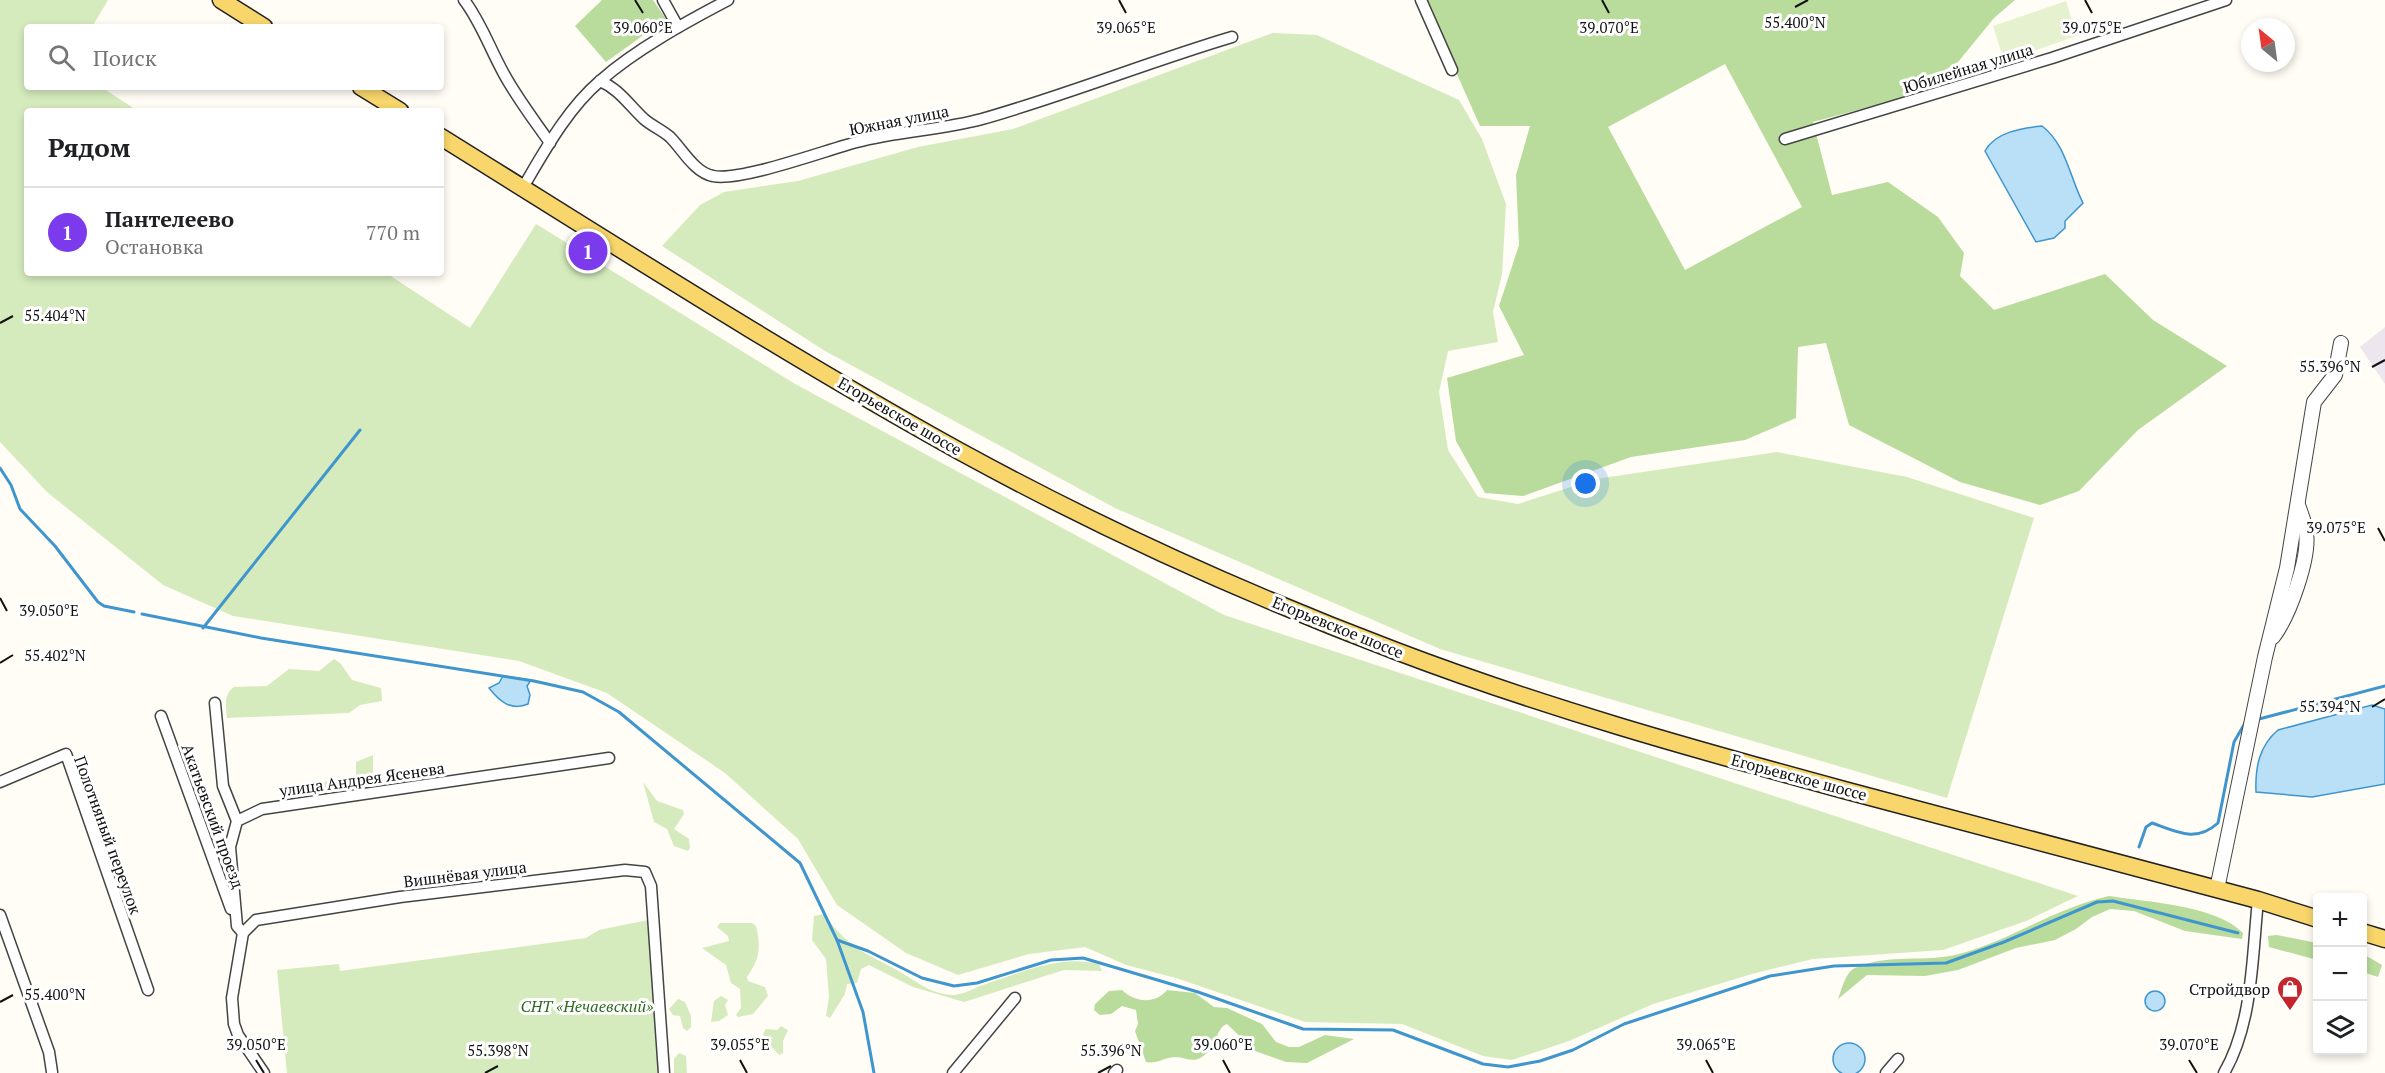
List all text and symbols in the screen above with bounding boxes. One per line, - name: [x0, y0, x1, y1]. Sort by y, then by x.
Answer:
- text: 55.400°N: [1764, 12, 1826, 32]
- text: 39.060°E: [613, 17, 673, 37]
- text: 39.065°E: [1096, 17, 1156, 37]
- text: 39.070°E: [1579, 17, 1639, 37]
- text: 39.075°E: [2062, 17, 2122, 37]
- north arrow: [2241, 18, 2295, 72]
- search box: [24, 24, 444, 90]
- street label: Юбилейная улица: [1900, 38, 2036, 98]
- icon: search: [45, 41, 78, 74]
- text: Поиск: [93, 43, 157, 72]
- street label: Южная улица: [847, 100, 951, 140]
- text: Рядом: [48, 130, 131, 164]
- text: Пантелеево: [105, 204, 234, 233]
- text: 1: [62, 219, 73, 246]
- text: 770 m: [366, 219, 420, 246]
- pin: 1: [568, 228, 608, 274]
- text: Остановка: [105, 233, 204, 260]
- text: 55.404°N: [24, 305, 86, 325]
- text: 55.396°N: [2299, 356, 2361, 376]
- street label: Егорьевское шоссе: [834, 372, 966, 460]
- your location: [1571, 469, 1600, 498]
- text: 39.075°E: [2306, 517, 2366, 537]
- street label: Егорьевское шоссе: [1269, 591, 1407, 663]
- text: 39.050°E: [19, 600, 79, 620]
- text: 55.402°N: [24, 645, 86, 665]
- text: 55.394°N: [2299, 696, 2361, 716]
- street label: Акатьевский проезд: [177, 741, 249, 891]
- street label: Егорьевское шоссе: [1729, 748, 1869, 806]
- street label: Полотняный переулок: [69, 753, 147, 918]
- street label: улица Андрея Ясенева: [277, 757, 446, 802]
- street label: Вишнёвая улица: [402, 856, 528, 892]
- map controls: [2313, 893, 2367, 1055]
- button: +: [2313, 893, 2367, 947]
- button: −: [2313, 947, 2367, 1001]
- shop icon: Стройдвор: [2275, 974, 2305, 1012]
- place label: Стройдвор: [2189, 978, 2270, 1000]
- text: 55.400°N: [24, 984, 86, 1004]
- park label: СНТ «Нечаевский»: [521, 995, 654, 1017]
- button: layers: [2313, 1001, 2367, 1055]
- text: 39.050°E: [226, 1034, 286, 1054]
- text: 39.055°E: [710, 1034, 770, 1054]
- text: 39.060°E: [1193, 1034, 1253, 1054]
- text: 39.065°E: [1676, 1034, 1736, 1054]
- text: 39.070°E: [2159, 1034, 2219, 1054]
- text: 55.398°N: [467, 1040, 529, 1060]
- text: 55.396°N: [1080, 1040, 1142, 1060]

